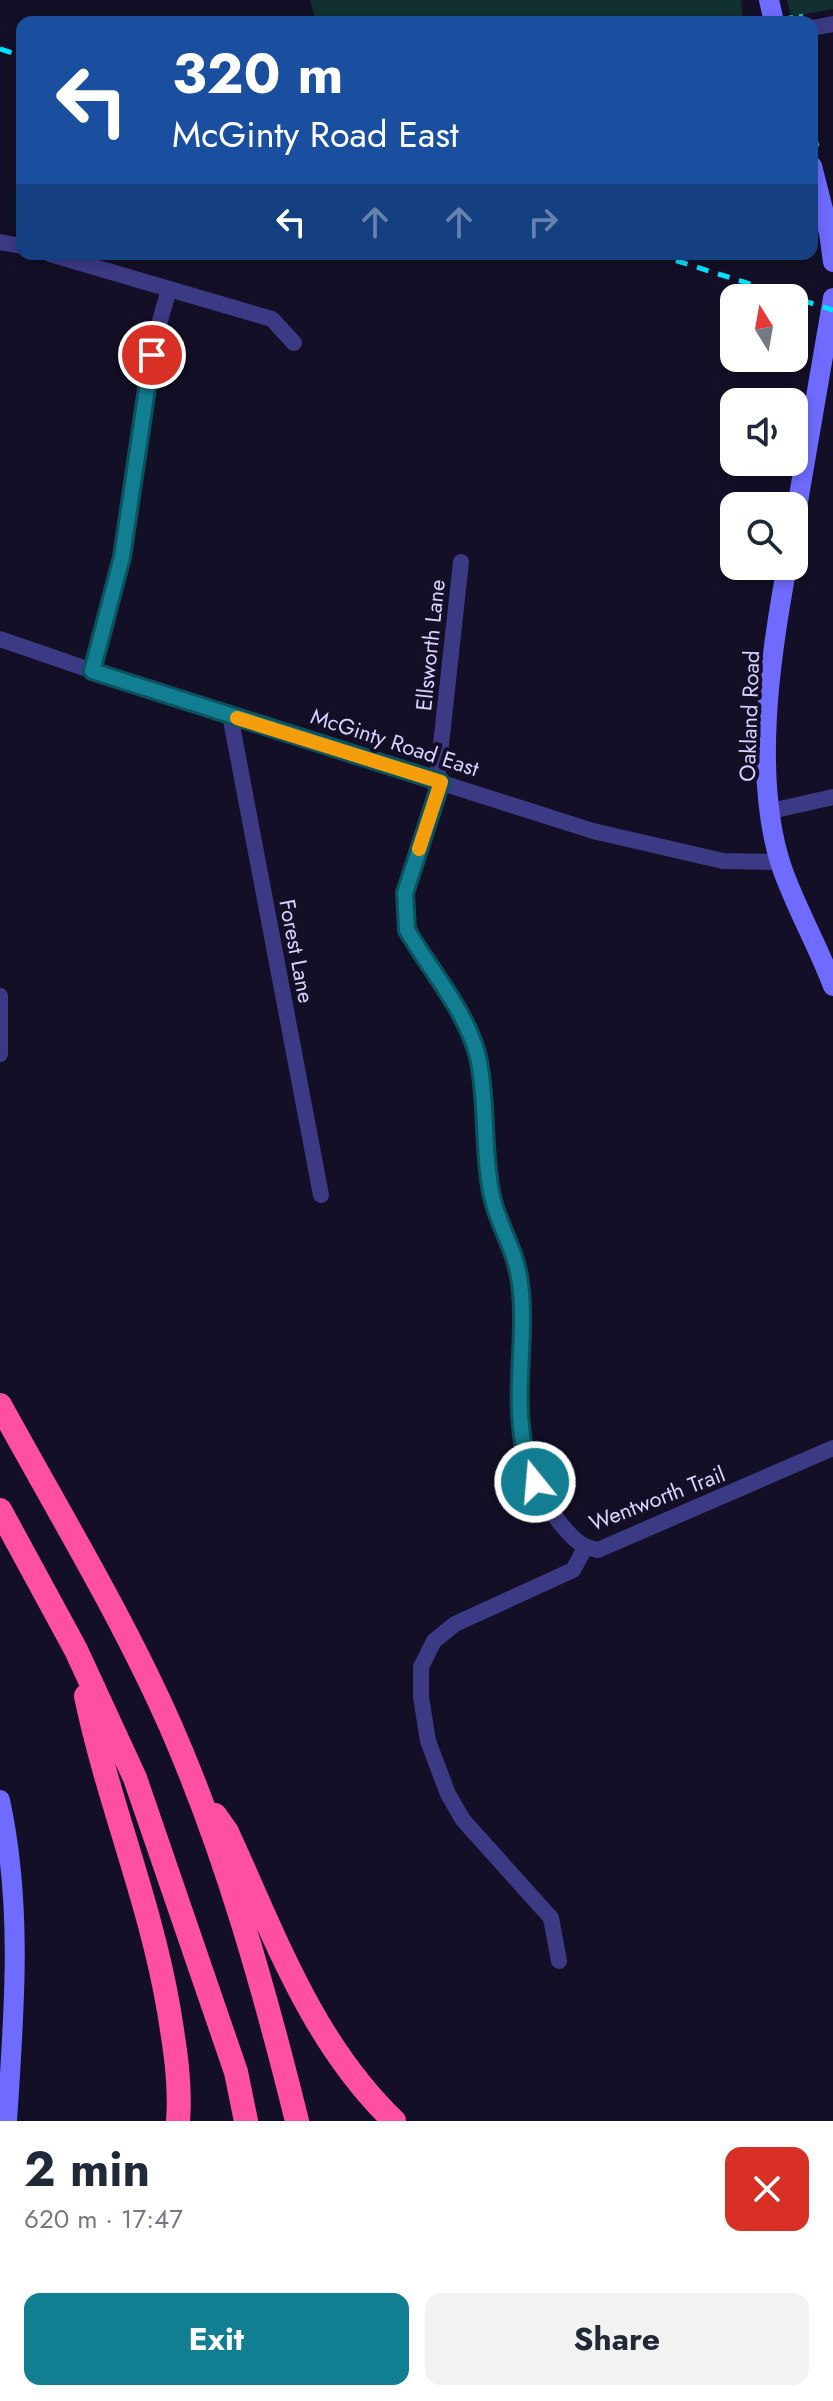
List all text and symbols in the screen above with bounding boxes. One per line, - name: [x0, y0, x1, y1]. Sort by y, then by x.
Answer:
- text: 320 m: [172, 33, 343, 114]
- icon: left: [40, 48, 144, 152]
- text: McGinty Road East: [172, 108, 459, 160]
- icon: left: [269, 200, 313, 244]
- icon: ahead: [353, 200, 397, 244]
- icon: ahead: [437, 200, 481, 244]
- icon: right: [521, 200, 565, 244]
- north arrow: [720, 284, 808, 372]
- map controls: [720, 284, 808, 580]
- pin: [118, 321, 186, 389]
- icon: arrive: [130, 333, 174, 377]
- button: sound: [720, 388, 808, 476]
- button: search: [720, 492, 808, 580]
- street label: Ellsworth Lane: [407, 578, 453, 712]
- street label: Oakland Road: [731, 650, 767, 782]
- street label: McGinty Road East: [307, 700, 484, 784]
- street label: Forest Lane: [271, 896, 323, 1006]
- position arrow: [493, 1440, 577, 1524]
- street label: Wentworth Trail: [584, 1457, 730, 1539]
- text: 2 min: [24, 2135, 150, 2204]
- button: close: [725, 2147, 809, 2231]
- text: 620 m · 17:47: [24, 2200, 183, 2238]
- button: Exit: [24, 2293, 409, 2385]
- button: Share: [425, 2293, 809, 2385]

